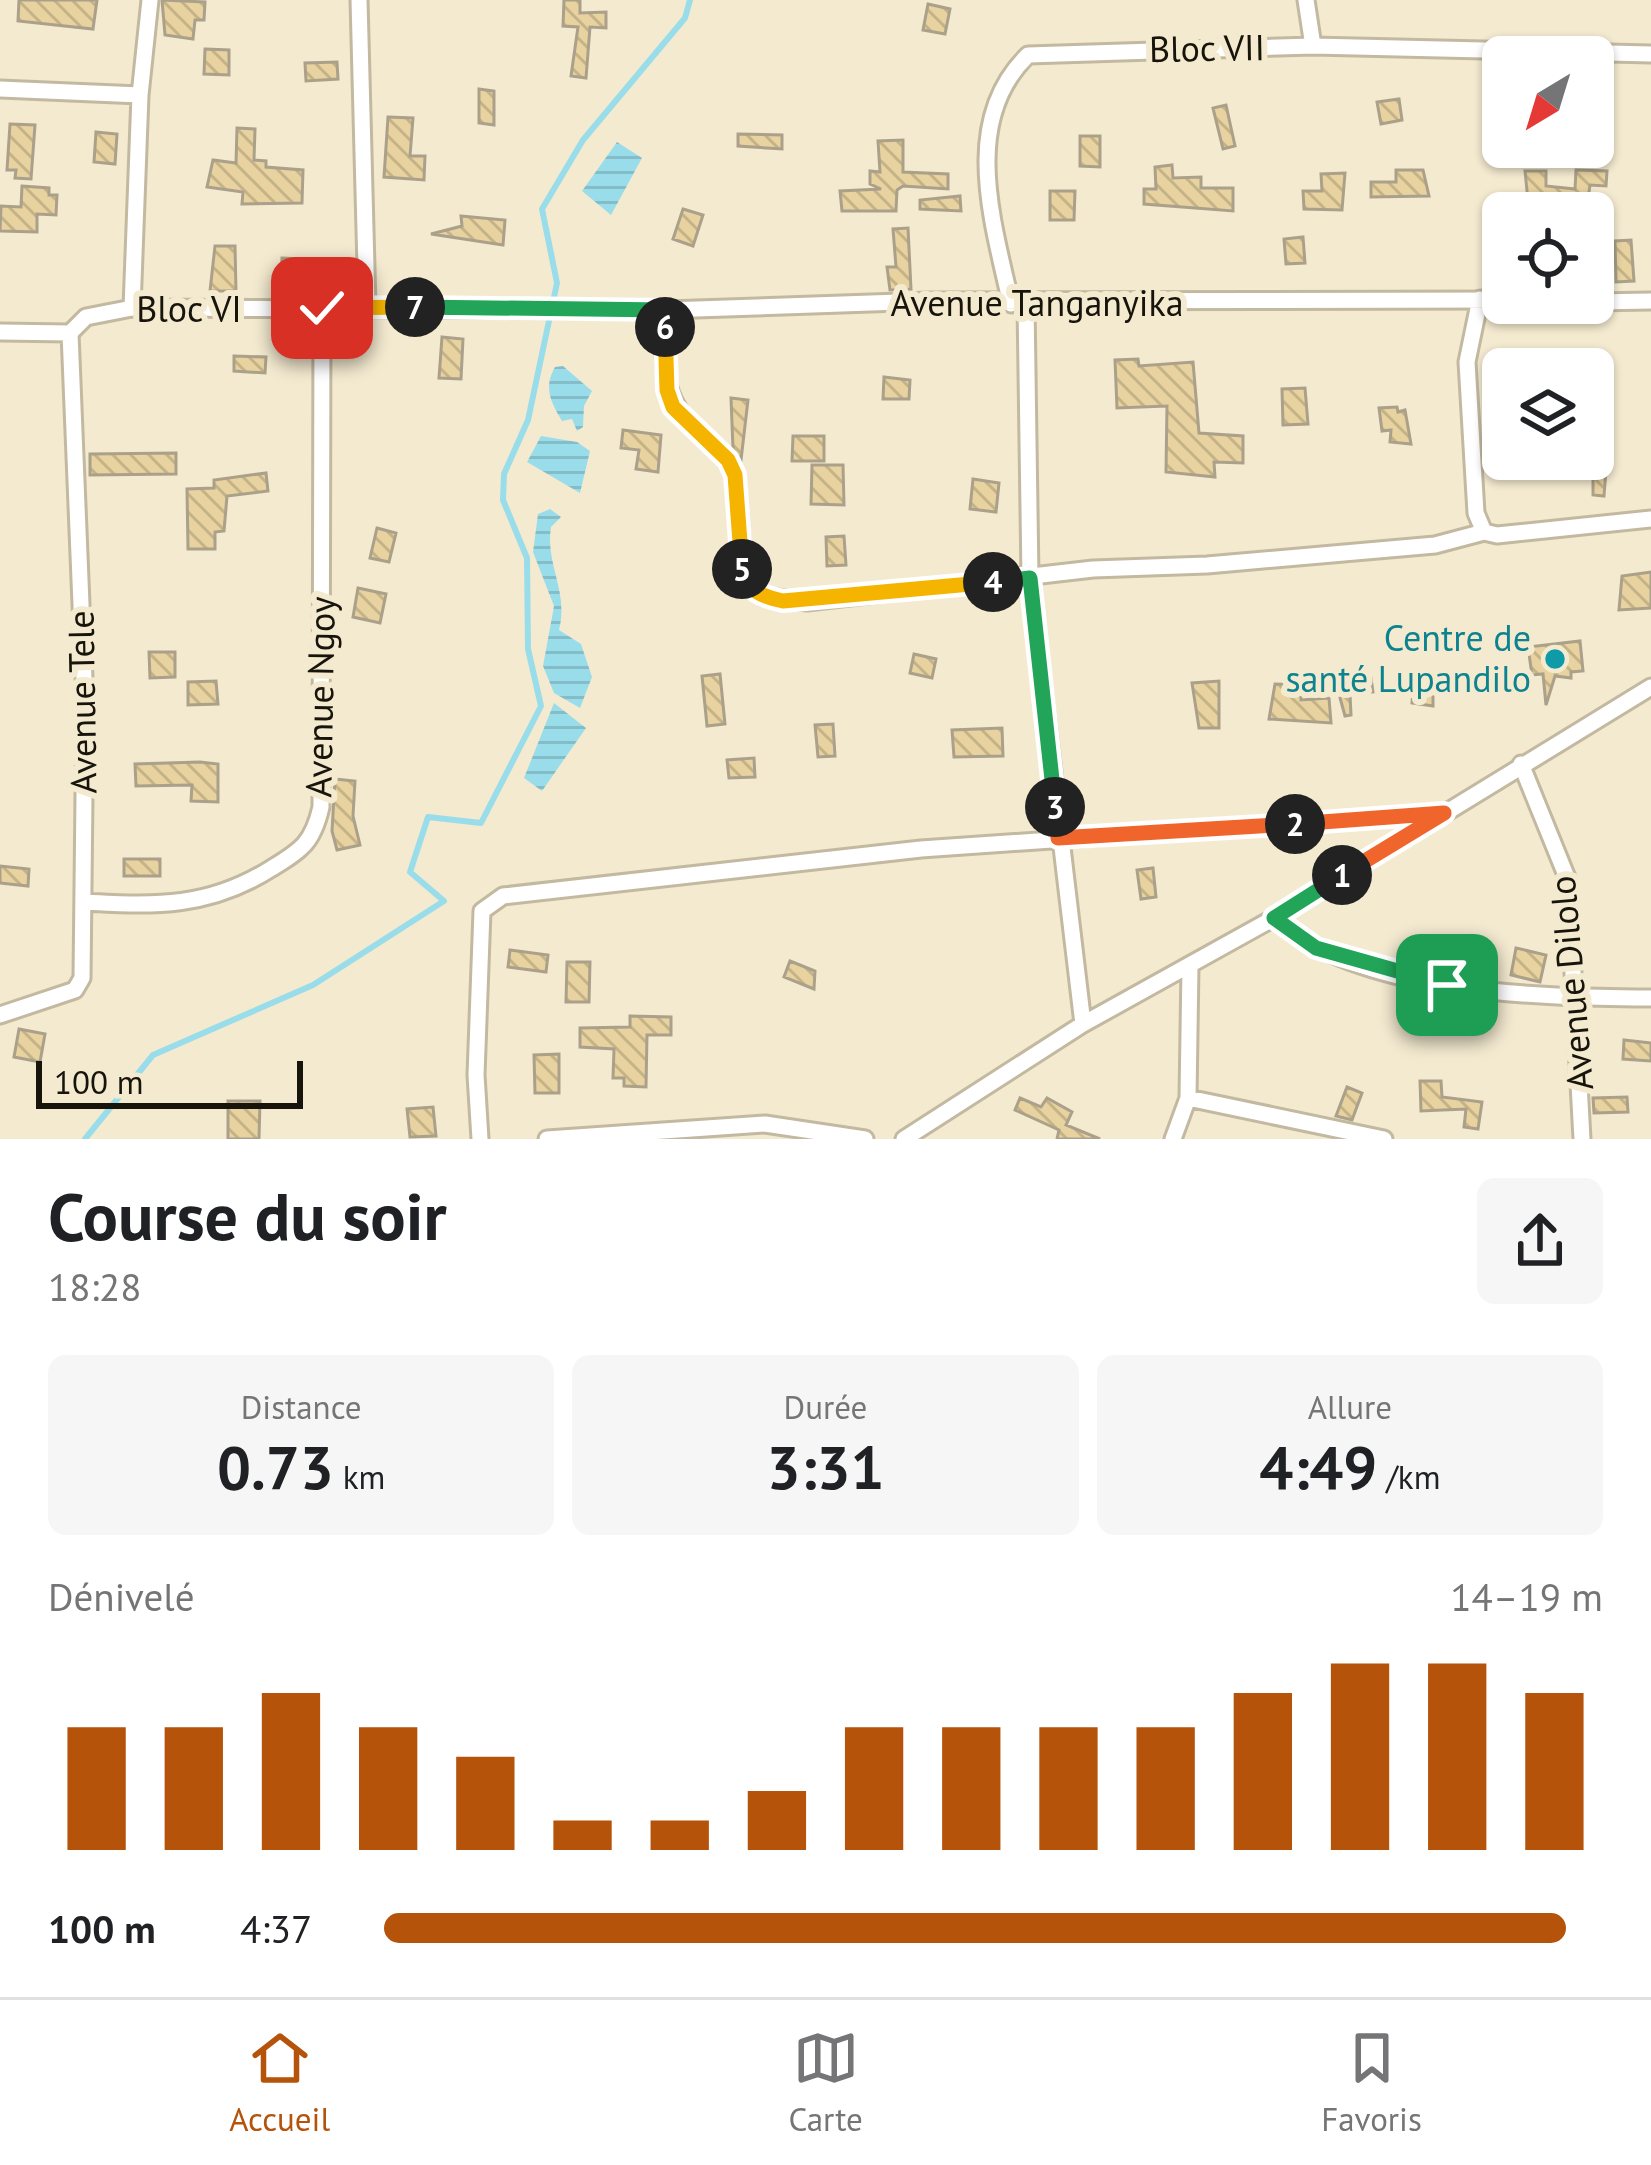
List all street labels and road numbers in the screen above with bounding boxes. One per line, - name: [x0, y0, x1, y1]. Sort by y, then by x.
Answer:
- street label: Bloc VII: [1149, 23, 1265, 72]
- street label: Avenue Tanganyika: [890, 279, 1184, 326]
- street label: Bloc VI: [136, 285, 242, 332]
- street label: Avenue Ngoy: [294, 596, 345, 798]
- street label: Avenue Tele: [56, 610, 107, 794]
- street label: Avenue Dilolo: [1538, 874, 1603, 1092]

